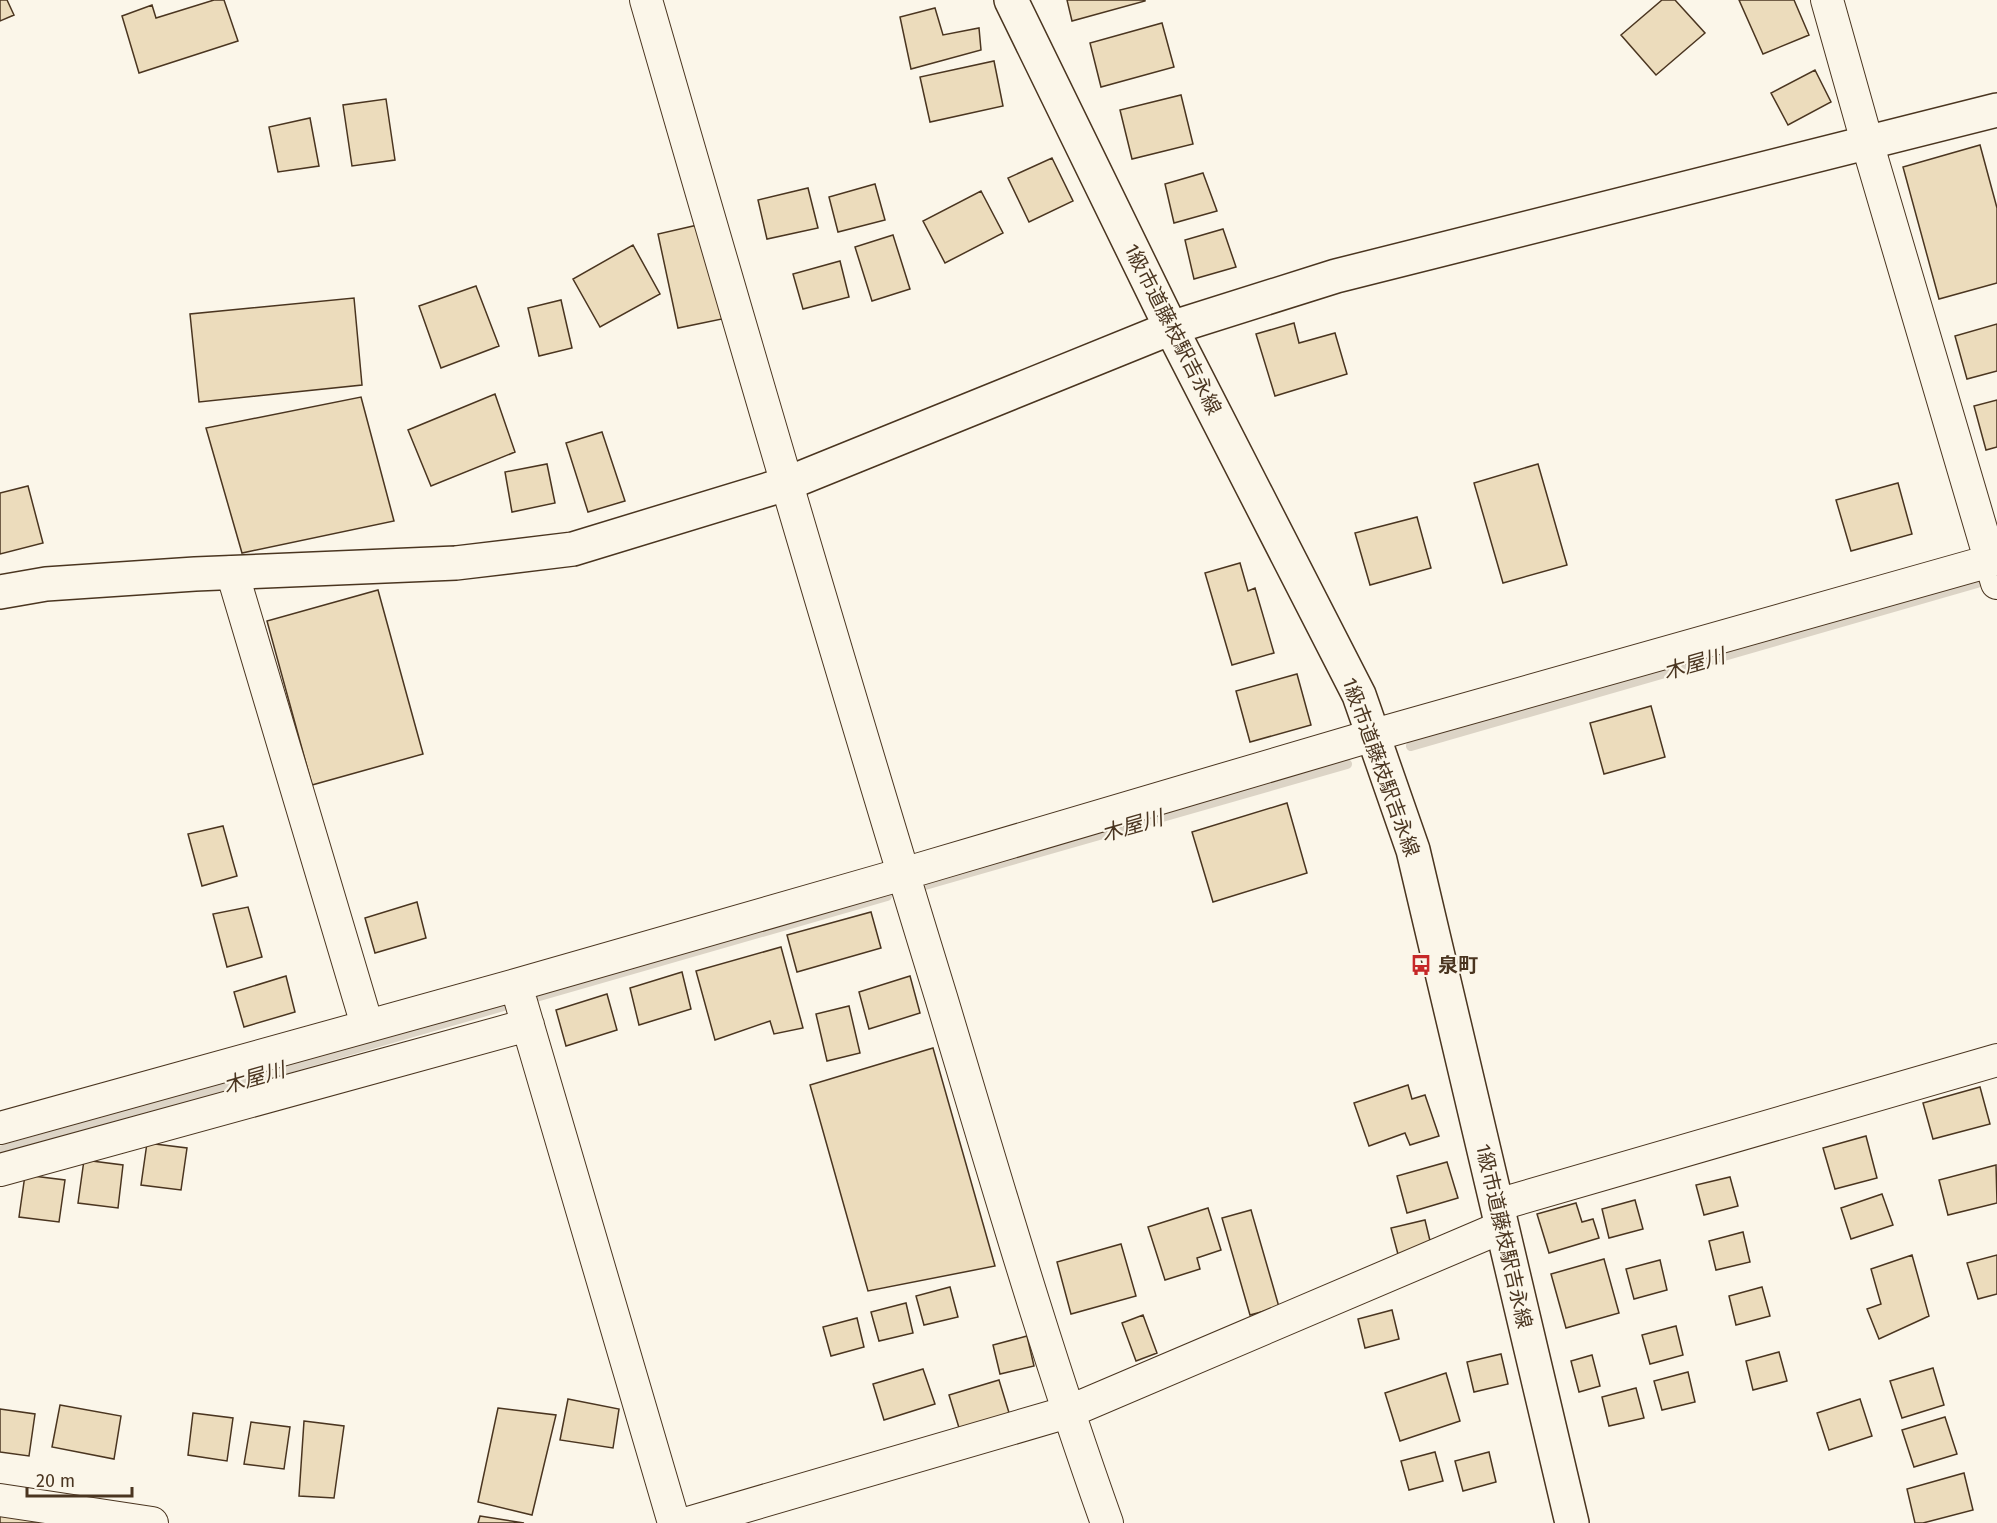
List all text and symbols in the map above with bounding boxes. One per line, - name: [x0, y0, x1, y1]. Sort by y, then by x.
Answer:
- street label: 1級市道藤枝駅吉永線: [1119, 239, 1227, 419]
- water label: 木屋川: [1660, 642, 1730, 685]
- street label: 1級市道藤枝駅吉永線: [1337, 674, 1425, 860]
- water label: 木屋川: [1098, 804, 1168, 847]
- bus stop icon: 泉町: [1409, 953, 1433, 977]
- place label: 泉町: [1438, 953, 1478, 977]
- water label: 木屋川: [220, 1056, 290, 1099]
- street label: 1級市道藤枝駅吉永線: [1471, 1141, 1537, 1331]
- scale bar: [27, 1460, 132, 1498]
- text: 20 m: [36, 1470, 75, 1492]

